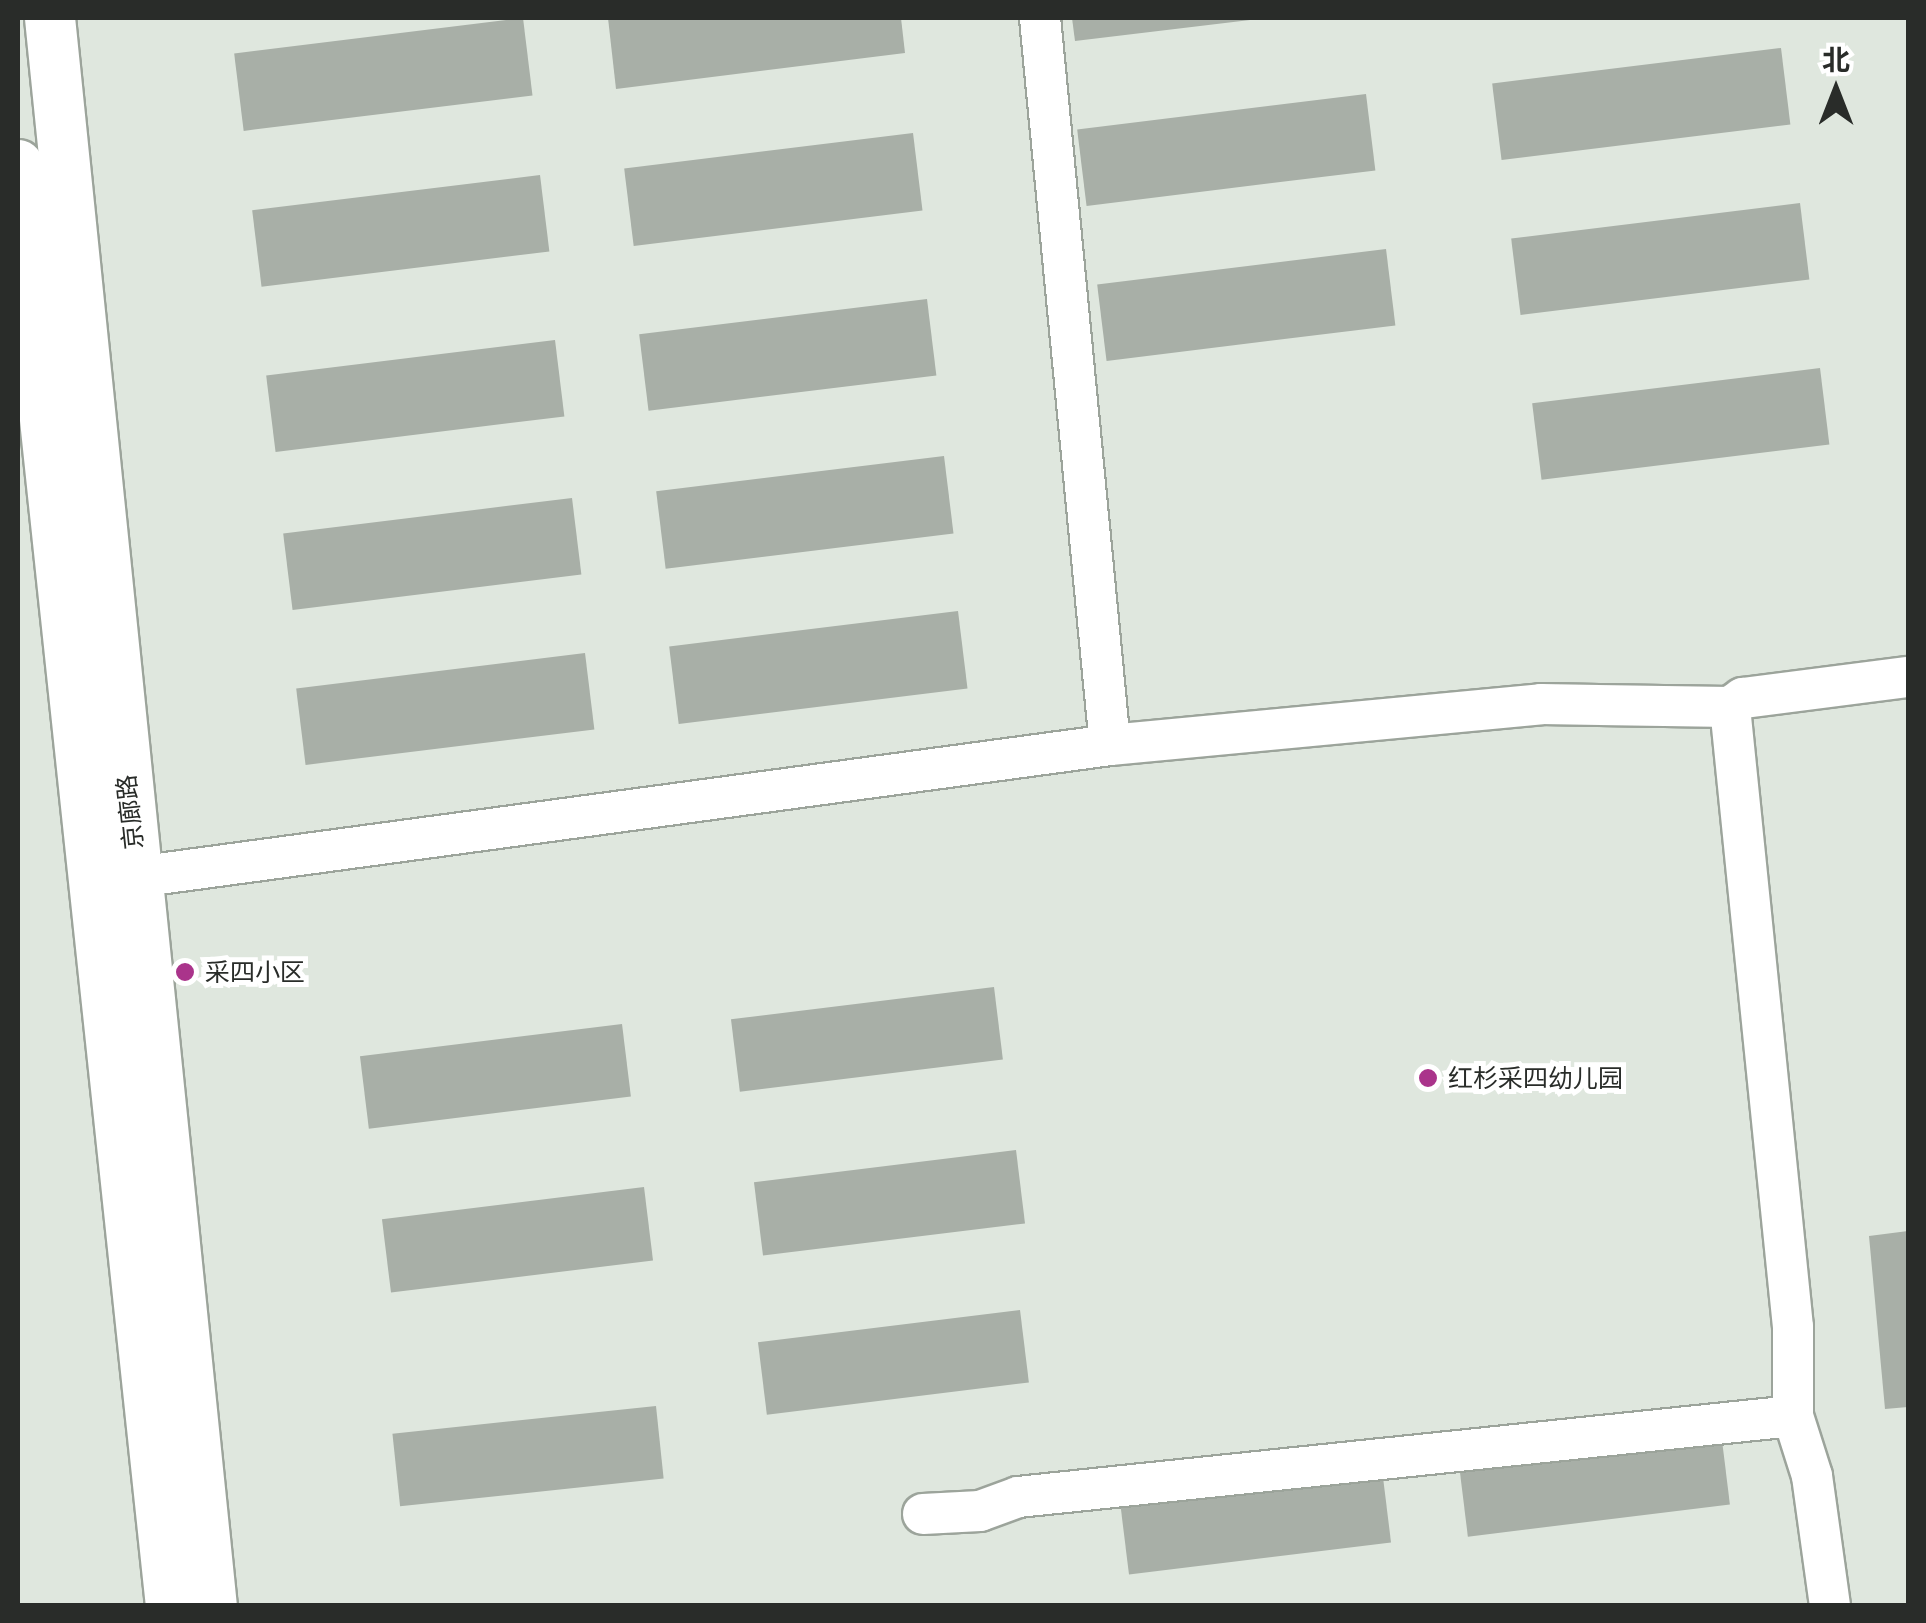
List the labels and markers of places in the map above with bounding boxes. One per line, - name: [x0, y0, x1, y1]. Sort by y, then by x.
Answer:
- place label: 采四小区: [205, 957, 305, 987]
- marker: 采四小区: [174, 961, 196, 983]
- place label: 红杉采四幼儿园: [1448, 1063, 1623, 1093]
- marker: 红杉采四幼儿园: [1417, 1067, 1439, 1089]

